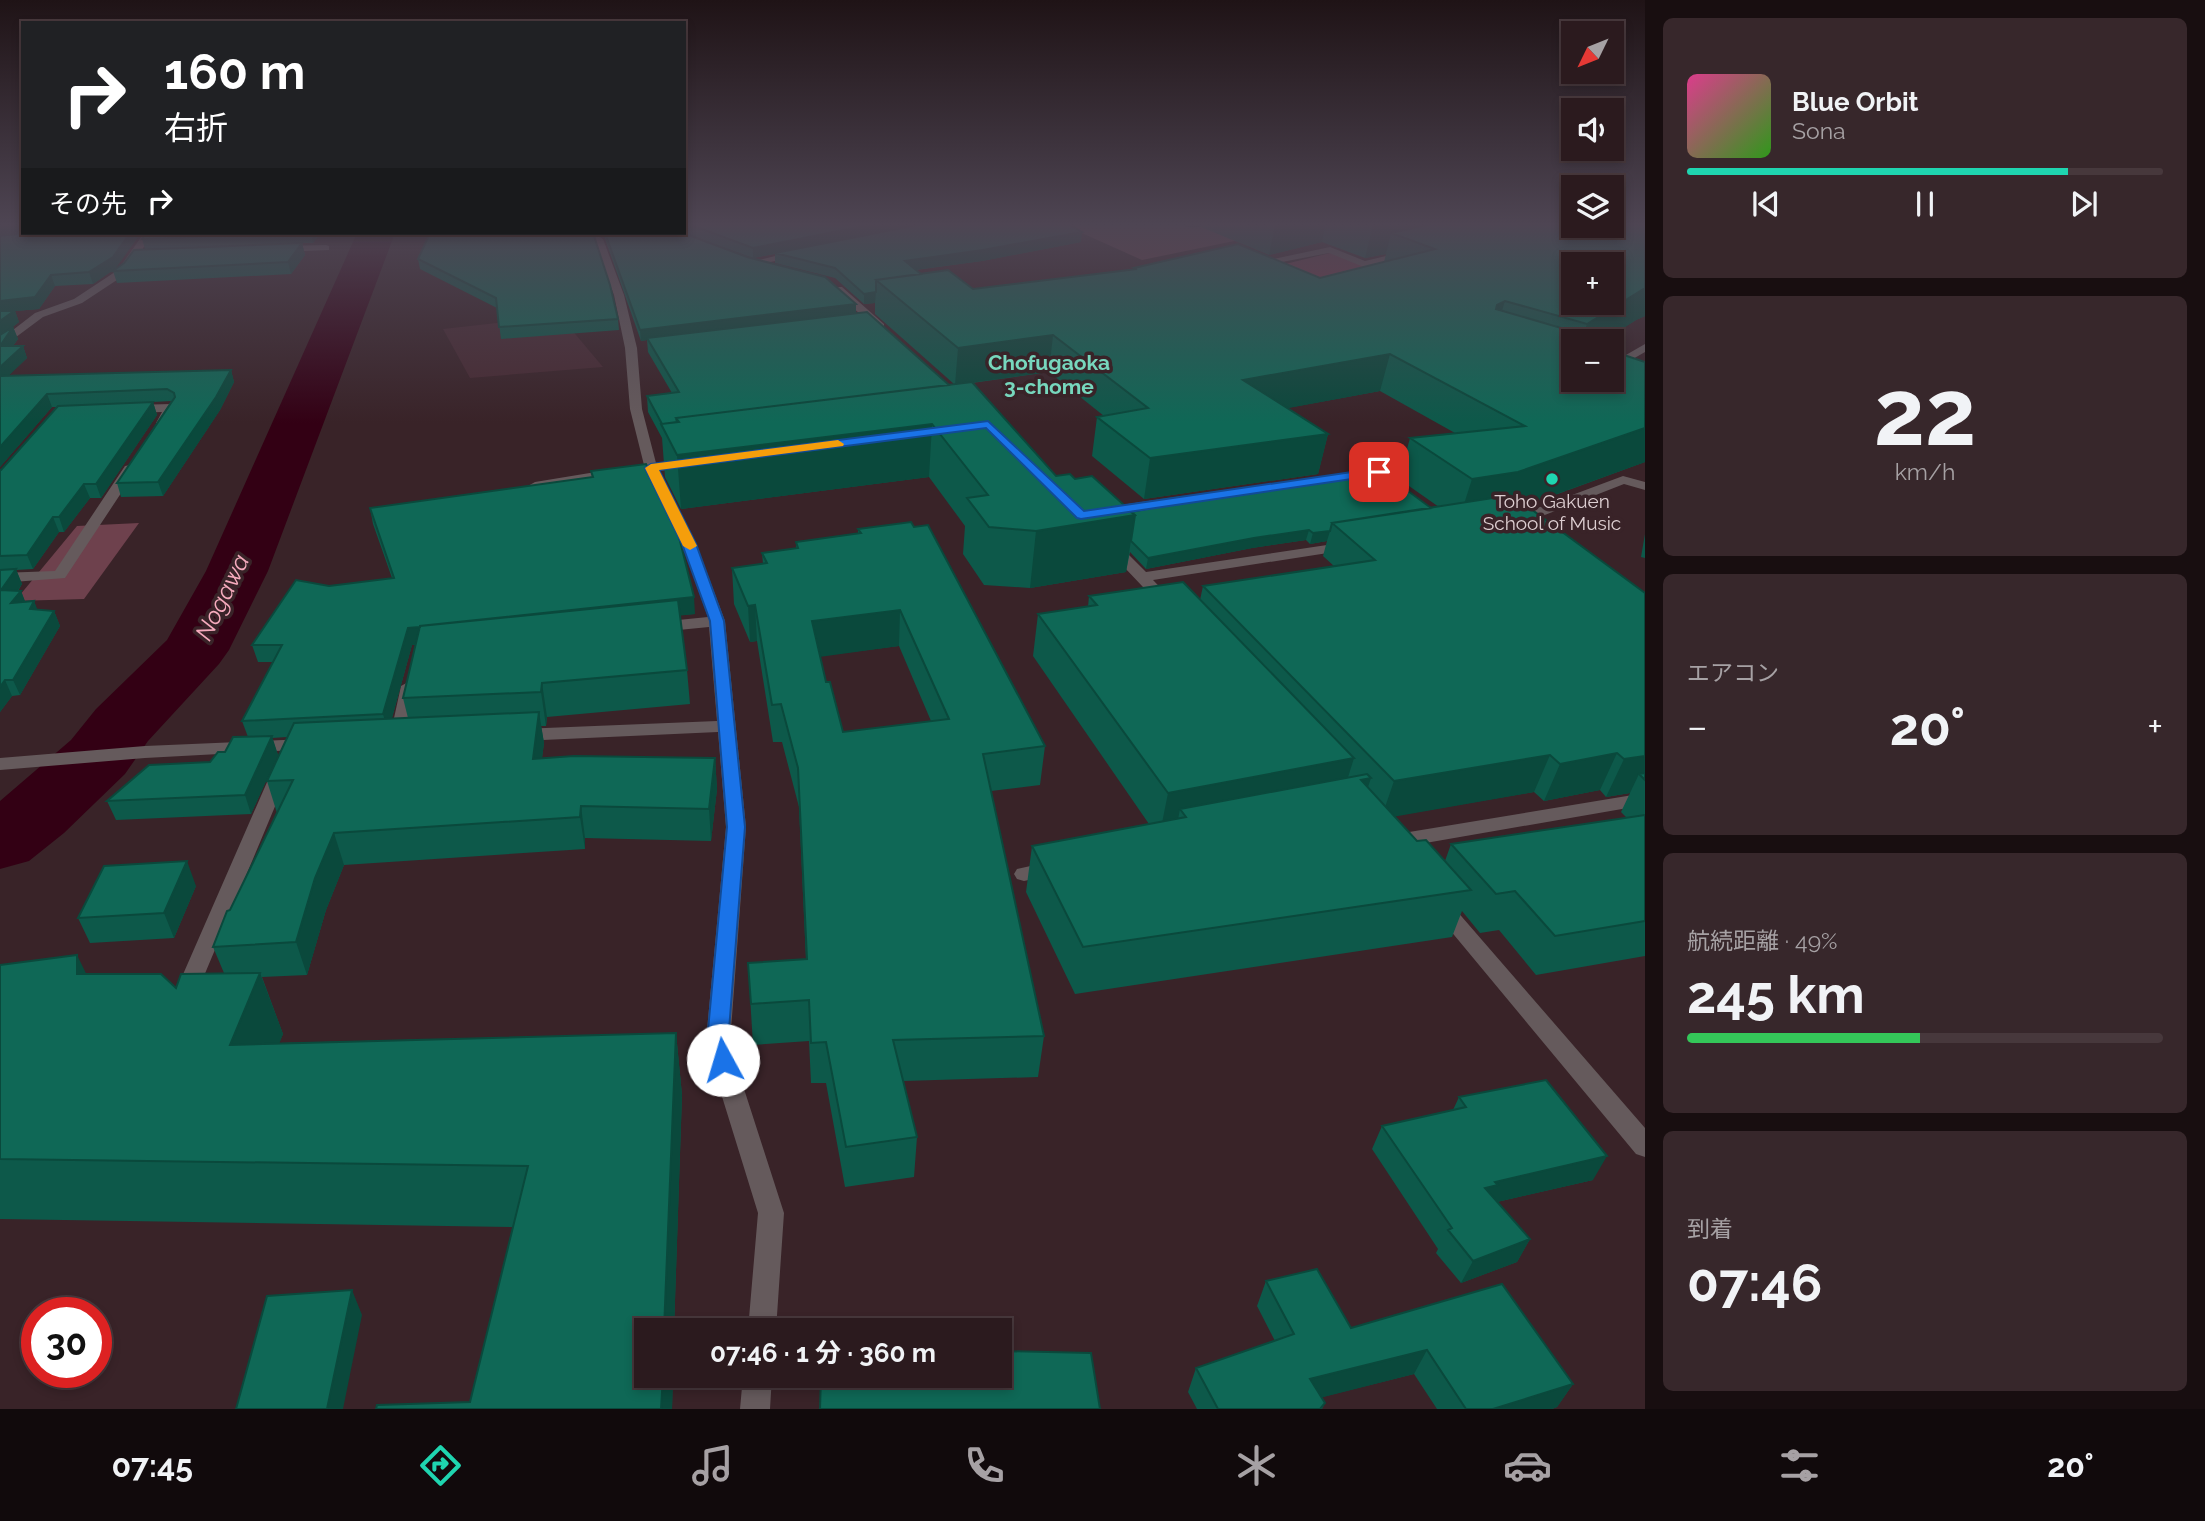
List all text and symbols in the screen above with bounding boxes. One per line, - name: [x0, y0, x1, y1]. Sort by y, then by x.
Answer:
- north arrow: [1561, 21, 1624, 84]
- map controls: [1561, 21, 1624, 392]
- text: 160 m: [164, 43, 305, 100]
- icon: right: [49, 49, 140, 140]
- text: Blue Orbit: [1792, 87, 1919, 117]
- button: sound: [1561, 98, 1624, 161]
- text: 右折: [164, 109, 228, 146]
- text: Sona: [1792, 117, 1846, 144]
- button: layers: [1561, 175, 1624, 238]
- icon: right: [141, 182, 179, 220]
- icon: previous: [1747, 185, 1785, 223]
- icon: pause: [1906, 185, 1944, 223]
- icon: next: [2065, 185, 2103, 223]
- text: その先: [49, 189, 127, 219]
- button: +: [1561, 252, 1624, 315]
- button: −: [1561, 329, 1624, 392]
- district label: Chofugaoka 3-chome: [988, 350, 1110, 399]
- text: 22: [1874, 359, 1976, 466]
- pin: [1349, 442, 1409, 502]
- icon: arrive: [1360, 453, 1398, 491]
- text: km/h: [1895, 458, 1955, 485]
- marker: Toho Gakuen School of Music: [1544, 471, 1560, 487]
- place label: Toho Gakuen School of Music: [1483, 490, 1621, 534]
- water label: Nogawa: [189, 549, 255, 645]
- text: エアコン: [1687, 659, 1779, 686]
- text: 20°: [1890, 696, 1965, 757]
- text: −: [1687, 704, 1707, 749]
- text: +: [2147, 704, 2163, 749]
- text: 航続距離 · 49%: [1687, 927, 1838, 954]
- text: 245 km: [1687, 964, 1865, 1025]
- position arrow: [686, 1023, 760, 1097]
- text: 到着: [1687, 1215, 1733, 1242]
- text: 07:46: [1687, 1252, 1822, 1313]
- speed limit sign: 30: [21, 1297, 112, 1388]
- text: 07:46 · 1 分 · 360 m: [710, 1338, 936, 1368]
- icon: directions: [416, 1441, 465, 1490]
- icon: music: [688, 1441, 737, 1490]
- icon: phone: [960, 1441, 1009, 1490]
- icon: climate: [1232, 1441, 1281, 1490]
- icon: car: [1503, 1441, 1552, 1490]
- icon: filters: [1775, 1441, 1824, 1490]
- text: 07:45: [111, 1447, 193, 1484]
- text: 20°: [2047, 1447, 2094, 1484]

